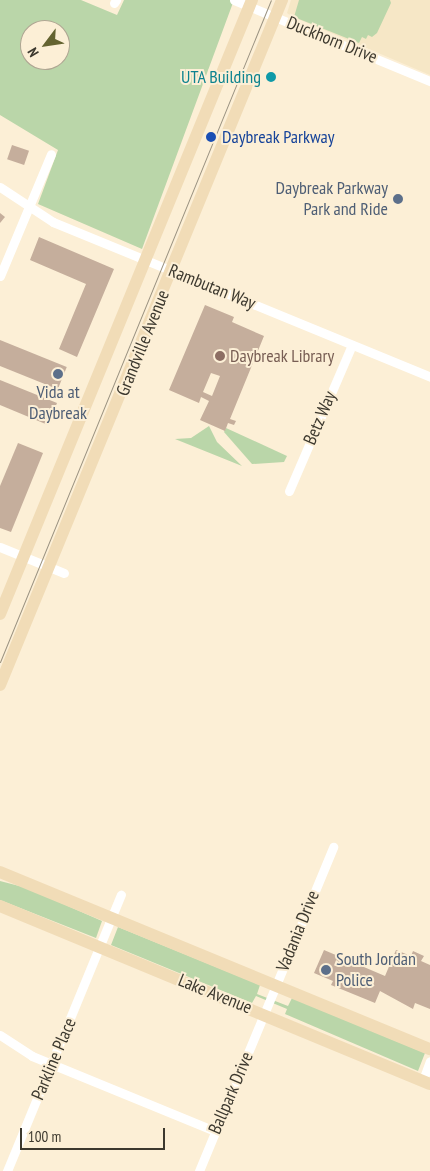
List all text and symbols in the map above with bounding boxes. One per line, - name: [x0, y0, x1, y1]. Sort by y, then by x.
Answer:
- street label: Duckhorn Drive: [284, 12, 380, 68]
- north arrow: [20, 20, 70, 70]
- text: N: [23, 44, 43, 60]
- place label: UTA Building: [180, 66, 261, 88]
- marker: UTA Building: [265, 71, 277, 83]
- place label: Daybreak Parkway: [222, 126, 335, 148]
- marker: Daybreak Parkway: [204, 130, 218, 144]
- place label: Daybreak Parkway Park and Ride: [275, 178, 388, 220]
- marker: Daybreak Parkway Park and Ride: [392, 193, 404, 205]
- street label: Rambutan Way: [165, 260, 259, 314]
- street label: Grandville Avenue: [112, 287, 174, 399]
- place label: Daybreak Library: [230, 345, 335, 367]
- marker: Daybreak Library: [214, 350, 226, 362]
- marker: Vida at Daybreak: [52, 368, 64, 380]
- place label: Vida at Daybreak: [29, 382, 87, 424]
- street label: Betz Way: [299, 388, 341, 448]
- street label: Vadania Drive: [272, 887, 324, 975]
- place label: South Jordan Police: [336, 949, 416, 992]
- marker: South Jordan Police: [320, 964, 332, 976]
- street label: Lake Avenue: [175, 969, 255, 1019]
- street label: Parkline Place: [27, 1015, 81, 1103]
- street label: Ballpark Drive: [204, 1048, 258, 1138]
- scale bar: [22, 1118, 168, 1150]
- text: 100 m: [28, 1127, 61, 1146]

